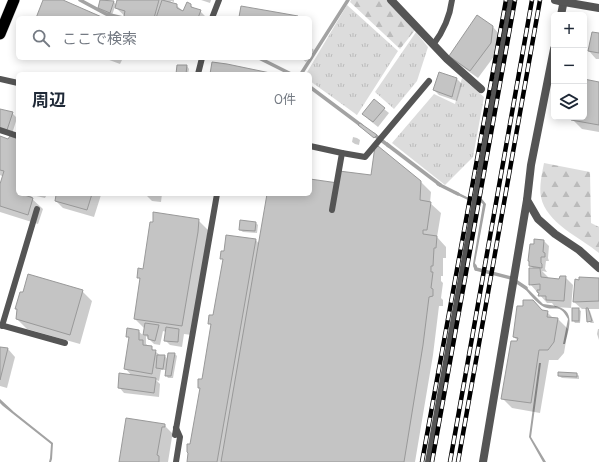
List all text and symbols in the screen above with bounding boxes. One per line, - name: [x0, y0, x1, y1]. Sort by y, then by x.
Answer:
- map controls: [551, 12, 587, 120]
- button: +: [551, 12, 587, 48]
- search box: [16, 16, 312, 60]
- icon: search: [30, 27, 52, 49]
- text: ここで検索: [62, 29, 137, 49]
- button: −: [551, 48, 587, 84]
- button: layers: [551, 84, 587, 120]
- text: 周辺: [32, 89, 66, 111]
- text: 0件: [274, 91, 296, 108]

